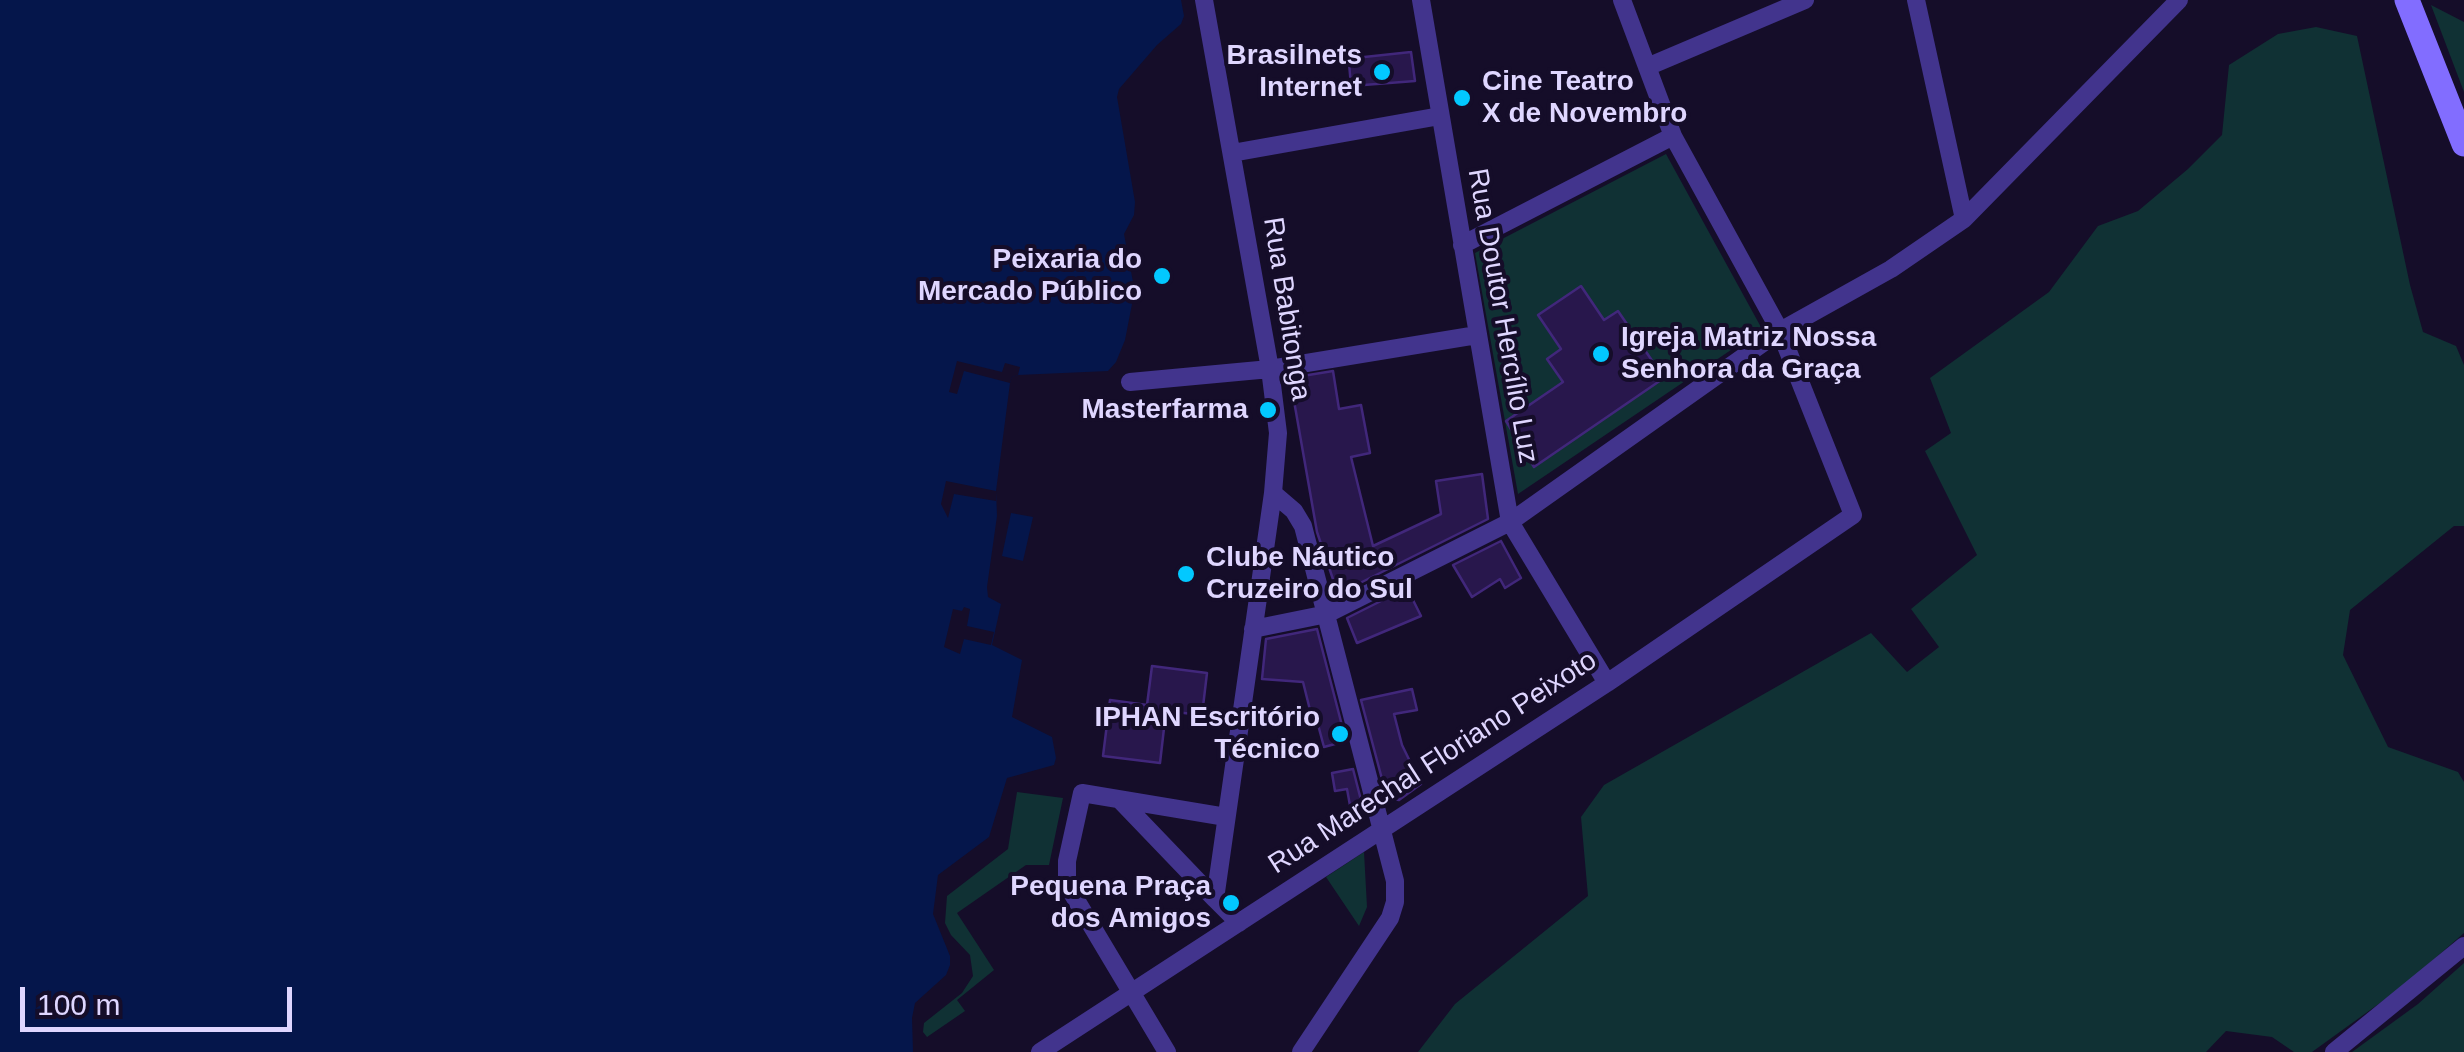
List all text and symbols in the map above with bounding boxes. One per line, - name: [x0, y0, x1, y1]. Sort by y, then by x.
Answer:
- place label: Brasilnets Internet: [1227, 39, 1362, 105]
- marker: Brasilnets Internet: [1371, 61, 1393, 83]
- place label: Cine Teatro X de Novembro: [1482, 65, 1687, 131]
- marker: Cine Teatro X de Novembro: [1451, 87, 1473, 109]
- street label: Rua Doutor Hercílio Luz: [1460, 166, 1544, 466]
- street label: Rua Babitonga: [1255, 215, 1317, 403]
- place label: Peixaria do Mercado Público: [918, 243, 1142, 309]
- marker: Peixaria do Mercado Público: [1151, 265, 1173, 287]
- place label: Igreja Matriz Nossa Senhora da Graça: [1621, 321, 1876, 387]
- marker: Igreja Matriz Nossa Senhora da Graça: [1590, 343, 1612, 365]
- place label: Masterfarma: [1081, 393, 1248, 427]
- marker: Masterfarma: [1257, 399, 1279, 421]
- place label: Clube Náutico Cruzeiro do Sul: [1206, 541, 1413, 607]
- marker: Clube Náutico Cruzeiro do Sul: [1175, 563, 1197, 585]
- street label: Rua Marechal Floriano Peixoto: [1263, 644, 1603, 882]
- place label: IPHAN Escritório Técnico: [1094, 701, 1320, 767]
- marker: IPHAN Escritório Técnico: [1329, 723, 1351, 745]
- place label: Pequena Praça dos Amigos: [1010, 870, 1211, 936]
- marker: Pequena Praça dos Amigos: [1220, 892, 1242, 914]
- scale bar: [25, 967, 298, 1029]
- text: 100 m: [37, 988, 120, 1021]

